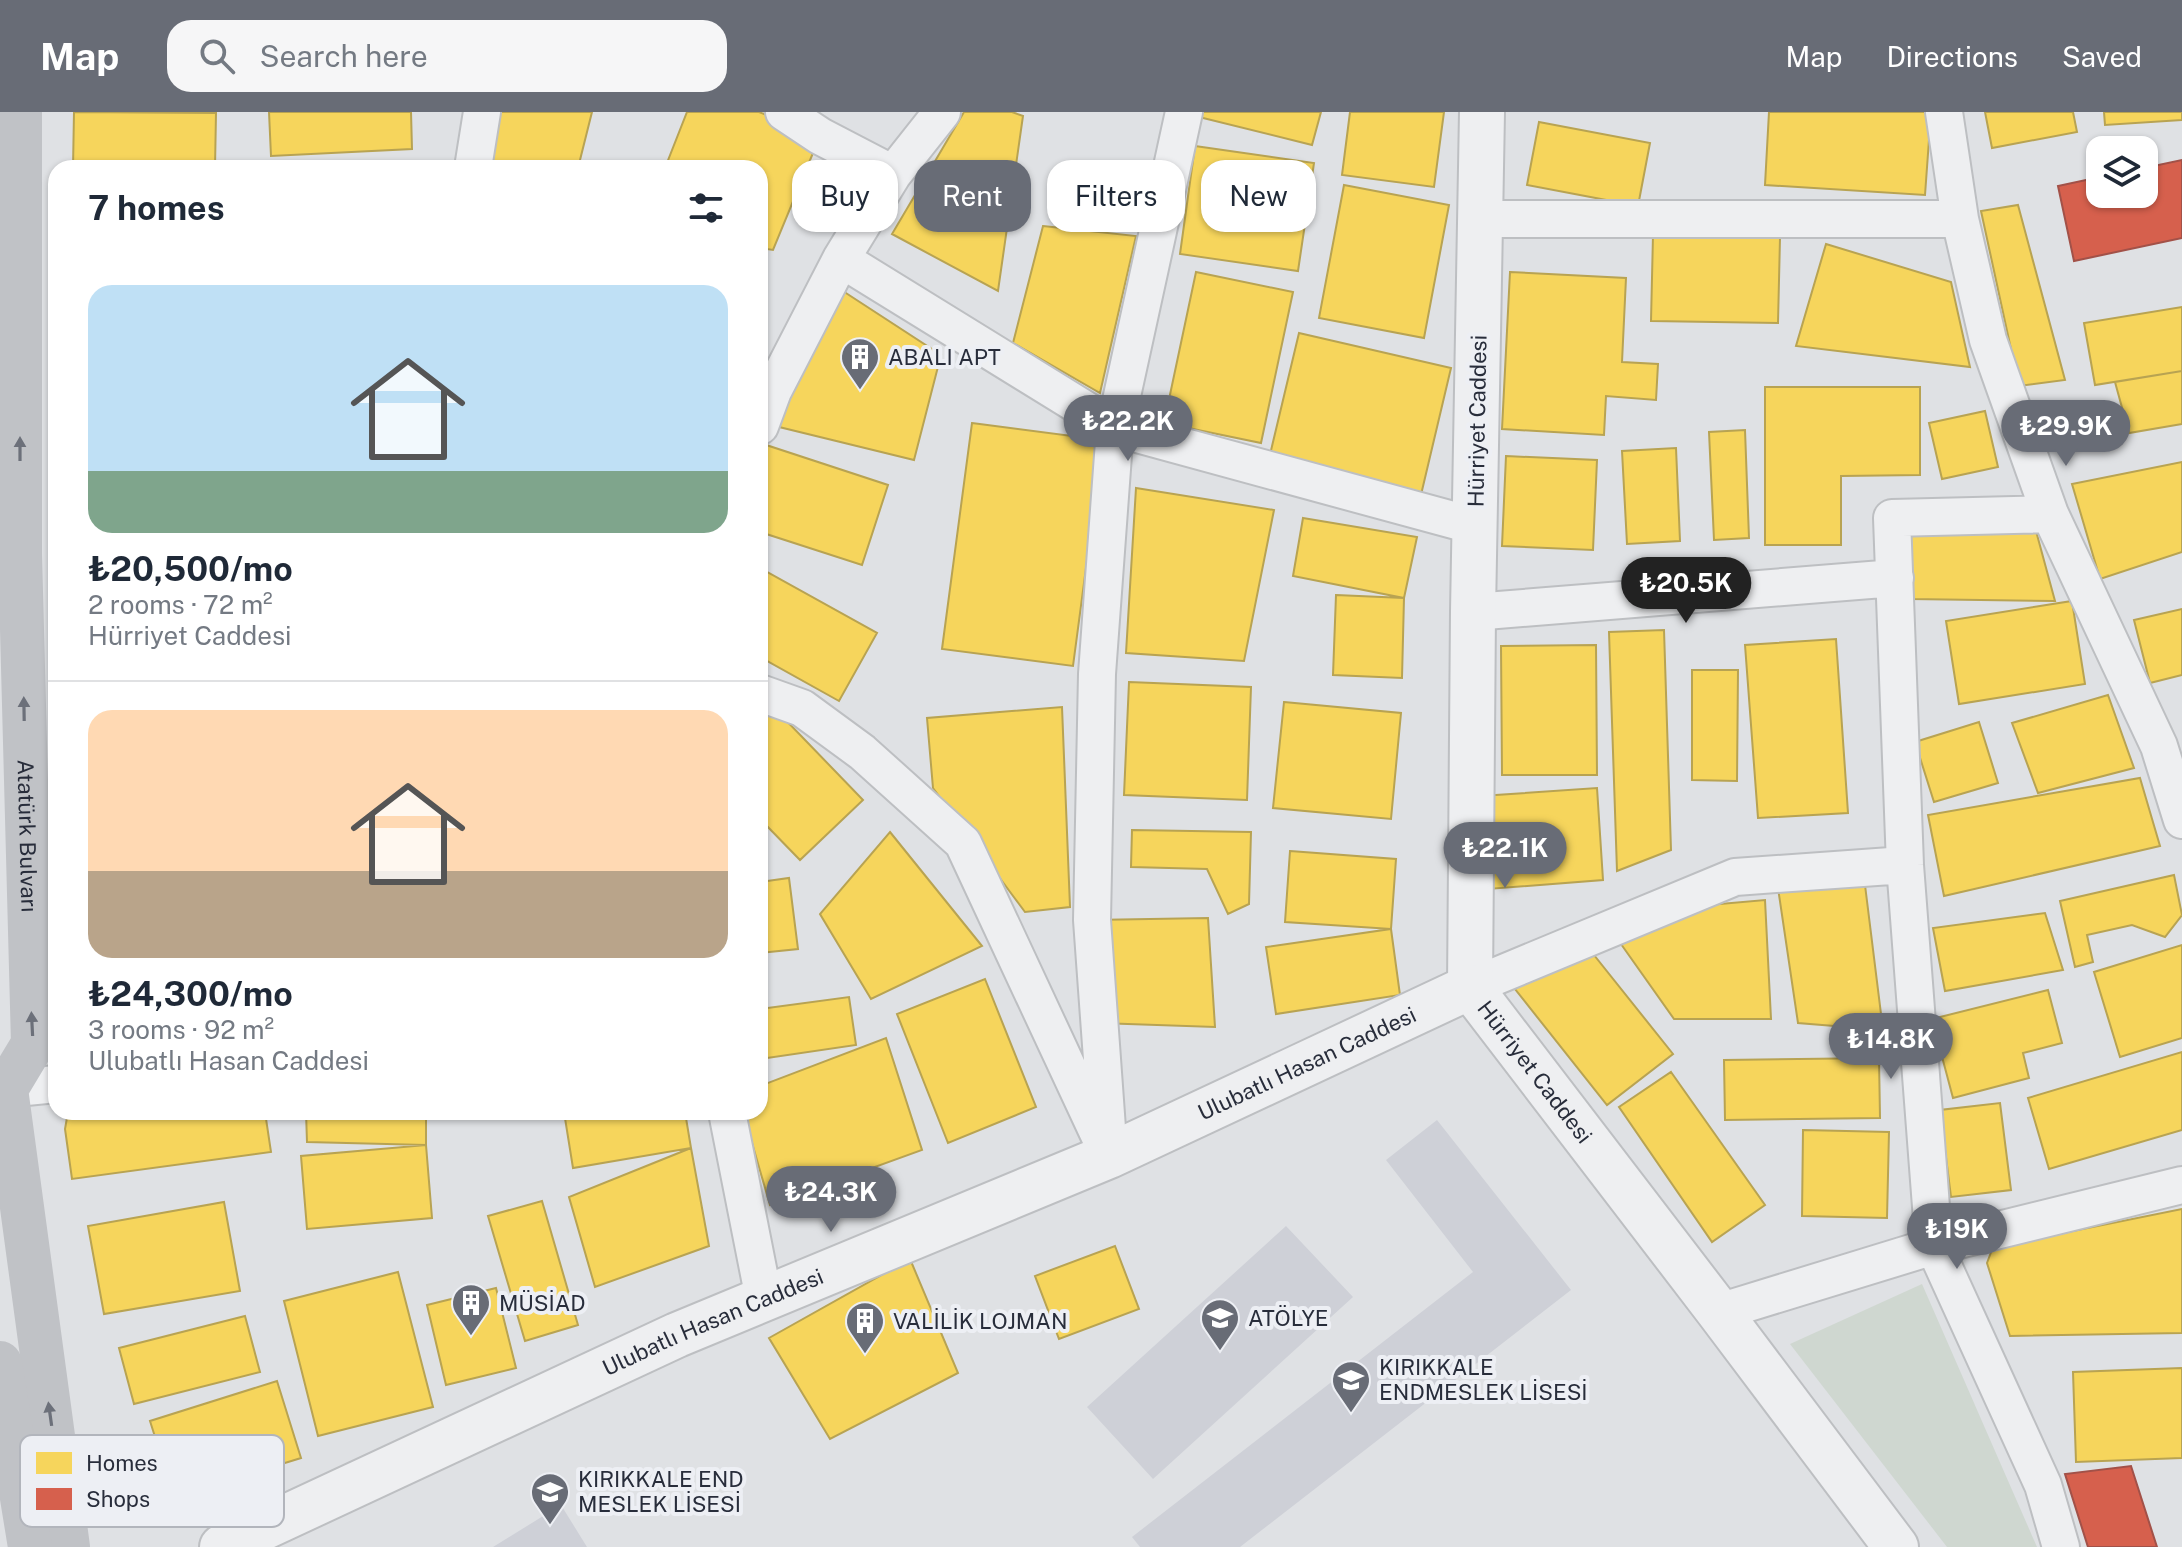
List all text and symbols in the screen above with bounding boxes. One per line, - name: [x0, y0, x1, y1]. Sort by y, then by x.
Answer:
- search box: [167, 20, 727, 92]
- text: Map: [40, 34, 119, 79]
- icon: search: [195, 34, 239, 78]
- text: Search here: [259, 38, 428, 74]
- text: Map: [1786, 40, 1842, 73]
- text: Directions: [1886, 40, 2018, 73]
- text: Saved: [2062, 40, 2142, 73]
- map controls: [2086, 136, 2158, 208]
- button: layers: [2086, 136, 2158, 208]
- chip: Buy: [792, 160, 898, 232]
- chip: Rent: [914, 160, 1031, 232]
- chip: Filters: [1047, 160, 1185, 232]
- chip: New: [1201, 160, 1316, 232]
- icon: filters: [684, 186, 728, 230]
- text: 7 homes: [88, 188, 225, 228]
- street label: Hürriyet Caddesi: [1462, 335, 1492, 507]
- building icon: ABALI APT: [839, 336, 881, 391]
- icon: home: [336, 337, 480, 481]
- place label: ABALI APT: [888, 344, 1001, 370]
- pin: ₺22.2K: [1063, 395, 1193, 463]
- pin: ₺29.9K: [2001, 400, 2131, 468]
- text: ₺22.2K: [1082, 405, 1174, 436]
- text: ₺29.9K: [2019, 410, 2113, 441]
- one-way arrow: [14, 436, 26, 461]
- text: ₺20,500/mo: [88, 549, 293, 589]
- pin: ₺20.5K: [1621, 557, 1751, 625]
- text: ₺20.5K: [1639, 567, 1733, 598]
- text: 2 rooms · 72 m²: [88, 589, 273, 620]
- text: Hürriyet Caddesi: [88, 620, 292, 651]
- one-way arrow: [17, 696, 30, 721]
- street label: Atatürk Bulvarı: [12, 759, 43, 913]
- icon: home: [336, 762, 480, 906]
- pin: ₺22.1K: [1440, 822, 1570, 890]
- text: ₺22.1K: [1462, 832, 1548, 863]
- text: ₺24,300/mo: [88, 974, 293, 1014]
- street label: Hürriyet Caddesi: [1472, 996, 1598, 1148]
- street label: Ulubatlı Hasan Caddesi: [1194, 1001, 1420, 1126]
- one-way arrow: [25, 1011, 38, 1036]
- pin: ₺14.8K: [1826, 1013, 1956, 1081]
- text: 3 rooms · 92 m²: [88, 1014, 274, 1045]
- text: ₺14.8K: [1847, 1023, 1935, 1054]
- text: Ulubatlı Hasan Caddesi: [88, 1045, 369, 1076]
- pin: ₺24.3K: [766, 1166, 896, 1234]
- text: ₺24.3K: [784, 1176, 878, 1207]
- pin: ₺19K: [1910, 1203, 2004, 1271]
- text: ₺19K: [1925, 1213, 1989, 1244]
- street label: Ulubatlı Hasan Caddesi: [598, 1263, 827, 1381]
- building icon: MÜSİAD: [450, 1282, 492, 1337]
- place label: MÜSİAD: [499, 1289, 586, 1316]
- school or university icon: ATÖLYE: [1199, 1297, 1241, 1352]
- building icon: VALİLİK LOJMAN: [844, 1300, 886, 1355]
- place label: ATÖLYE: [1248, 1304, 1328, 1331]
- place label: VALİLİK LOJMAN: [893, 1307, 1067, 1334]
- place label: KIRIKKALE ENDMESLEK LİSESİ: [1379, 1354, 1588, 1405]
- school or university icon: KIRIKKALE ENDMESLEK LİSESİ: [1330, 1359, 1372, 1414]
- one-way arrow: [43, 1401, 56, 1426]
- legend: [20, 1435, 284, 1527]
- text: Homes: [86, 1450, 158, 1476]
- place label: KIRIKKALE END MESLEK LİSESİ: [578, 1466, 744, 1517]
- school or university icon: KIRIKKALE END MESLEK LİSESİ: [529, 1471, 571, 1526]
- text: Shops: [86, 1486, 150, 1512]

